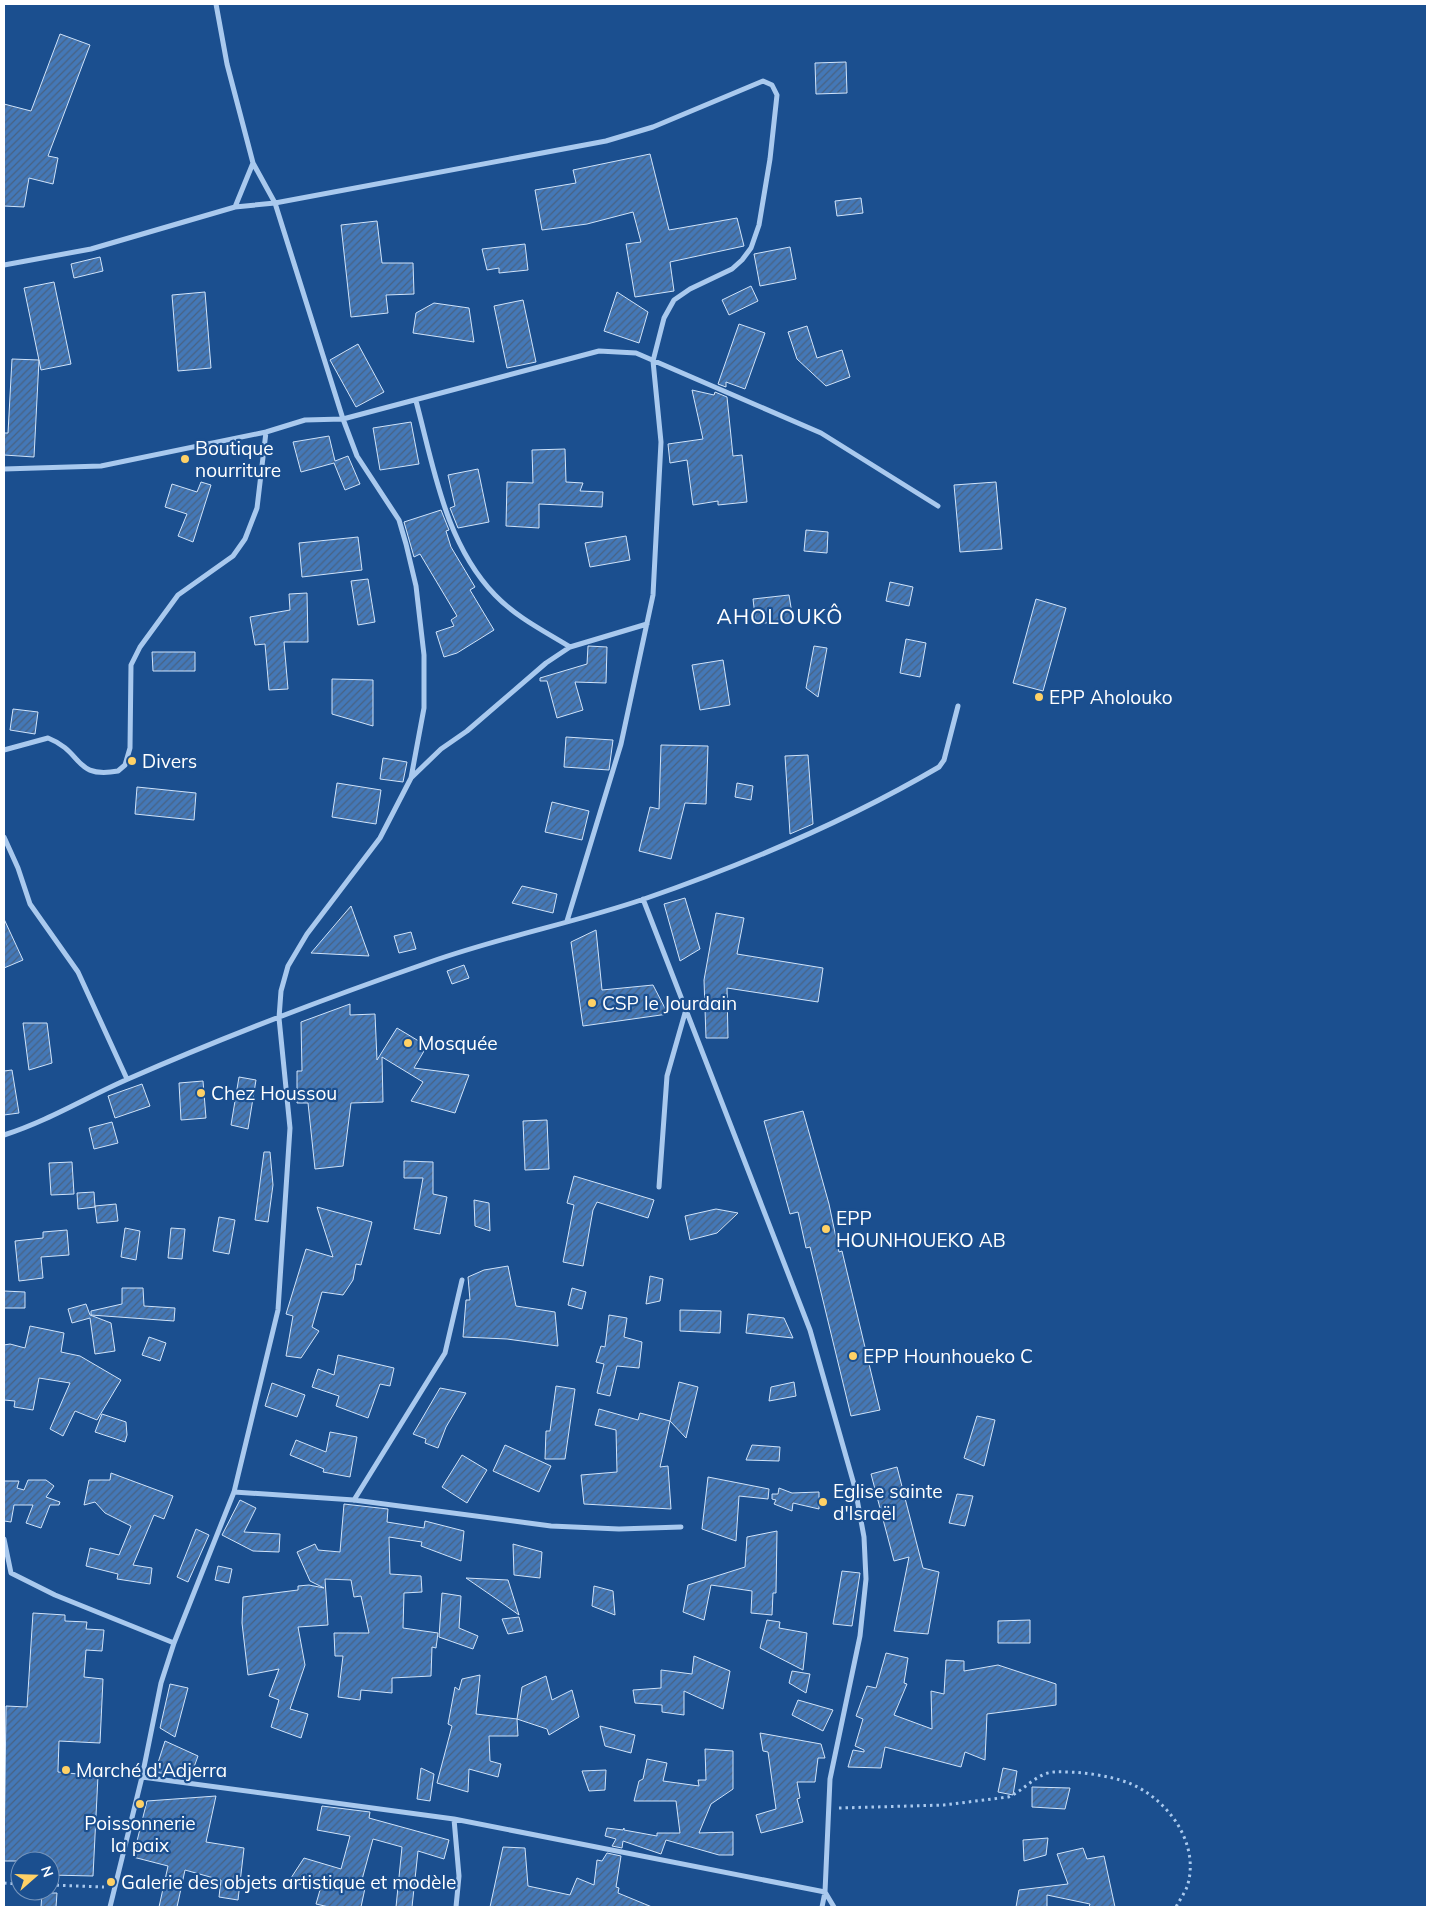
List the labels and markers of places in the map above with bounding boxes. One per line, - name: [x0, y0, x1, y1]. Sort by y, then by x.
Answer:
- place label: Boutique nourriture: [195, 436, 281, 482]
- marker: Boutique nourriture: [179, 453, 191, 465]
- place label: EPP Aholouko: [1049, 685, 1173, 709]
- marker: EPP Aholouko: [1033, 691, 1045, 703]
- place label: Divers: [142, 749, 197, 773]
- marker: Divers: [126, 755, 138, 767]
- place label: CSP le Jourdain: [602, 991, 737, 1015]
- marker: CSP le Jourdain: [586, 997, 598, 1009]
- place label: Mosquée: [418, 1031, 498, 1055]
- marker: Mosquée: [402, 1037, 414, 1049]
- place label: Chez Houssou: [211, 1081, 337, 1105]
- marker: Chez Houssou: [195, 1087, 207, 1099]
- place label: EPP HOUNHOUEKO AB: [836, 1206, 1006, 1252]
- marker: EPP HOUNHOUEKO AB: [820, 1223, 832, 1235]
- place label: EPP Hounhoueko C: [863, 1344, 1033, 1368]
- marker: EPP Hounhoueko C: [847, 1350, 859, 1362]
- place label: Eglise sainte d'Israël: [833, 1479, 943, 1525]
- marker: Eglise sainte d'Israël: [817, 1496, 829, 1508]
- place label: Marché d'Adjerra: [76, 1758, 227, 1782]
- marker: Marché d'Adjerra: [60, 1764, 72, 1776]
- marker: Poissonnerie la paix: [134, 1798, 146, 1810]
- place label: Poissonnerie la paix: [84, 1811, 196, 1857]
- place label: Galerie des objets artistique et modèle: [121, 1870, 456, 1894]
- marker: Galerie des objets artistique et modèle: [105, 1876, 117, 1888]

